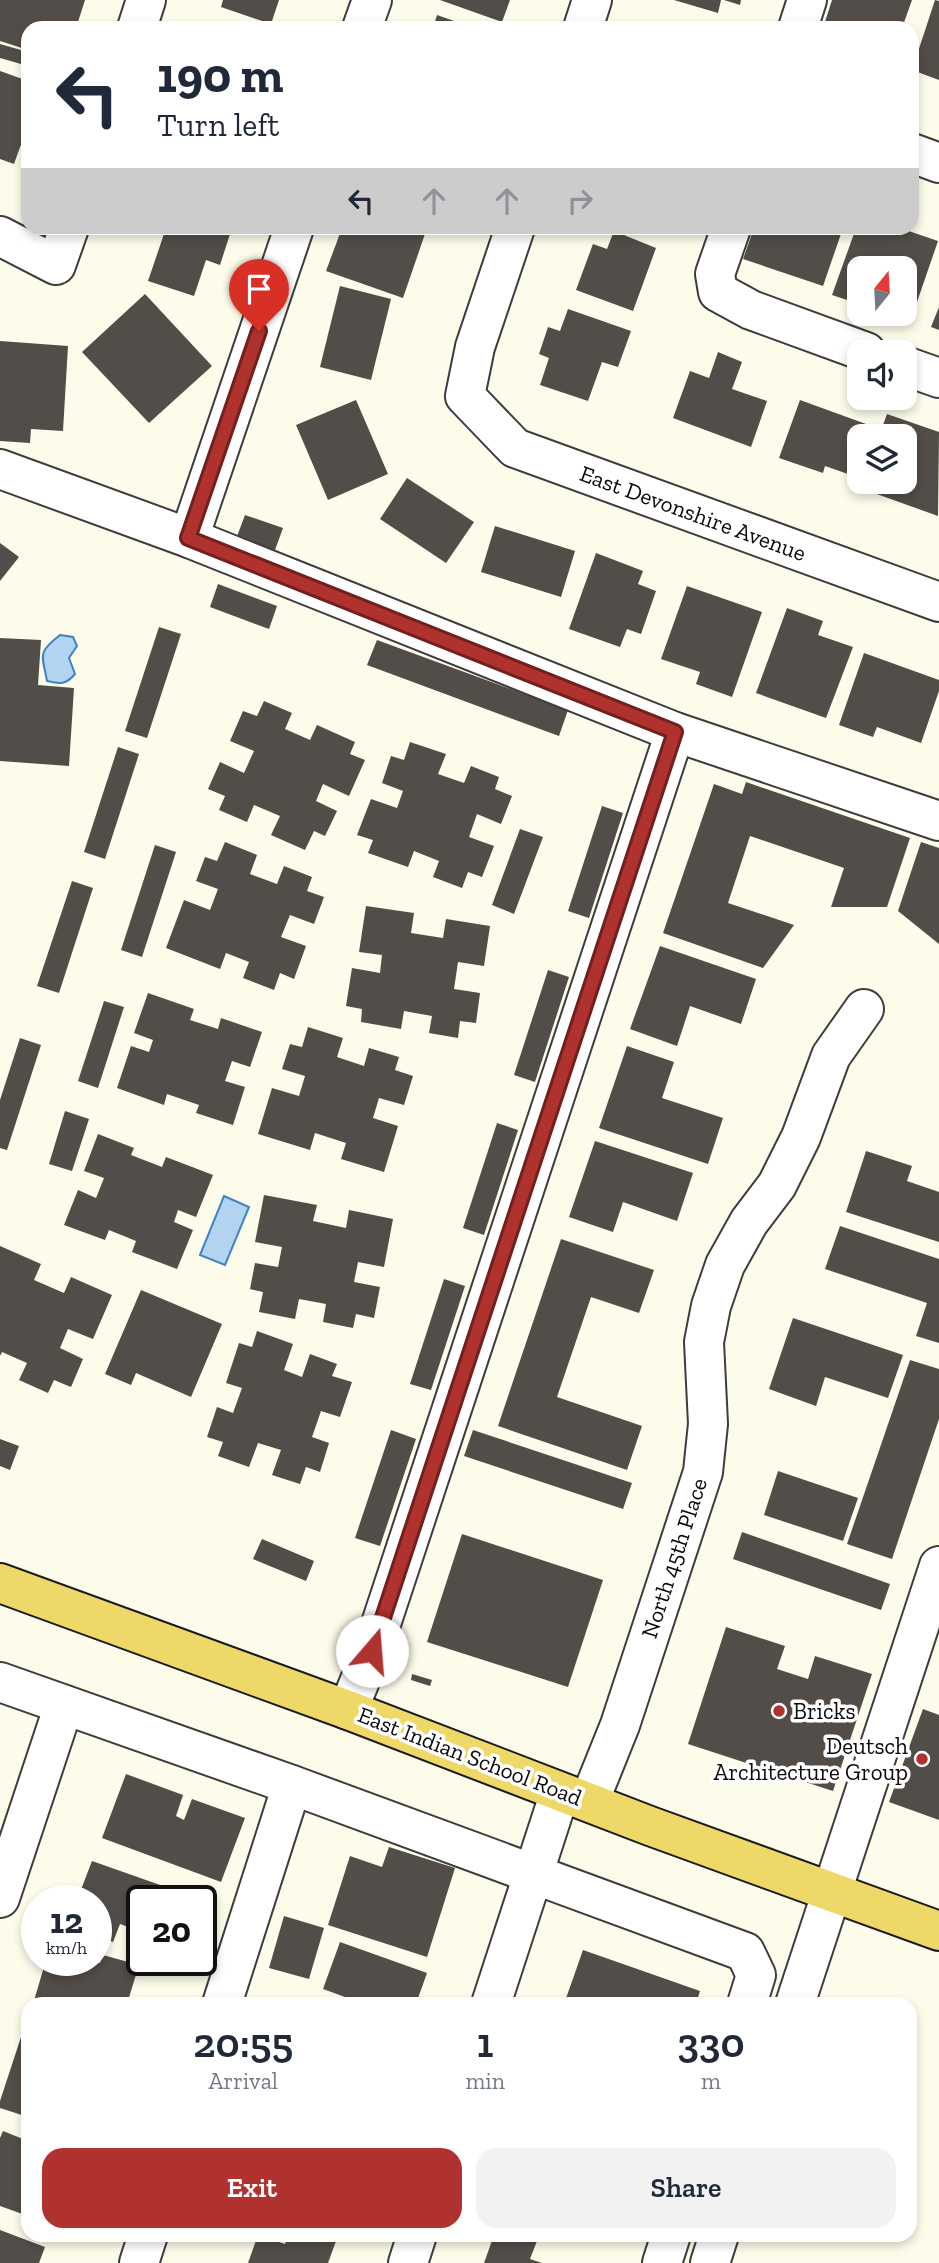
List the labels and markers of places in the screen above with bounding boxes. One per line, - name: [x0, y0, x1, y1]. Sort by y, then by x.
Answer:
- pin: [229, 259, 289, 331]
- place label: Bricks: [793, 1697, 856, 1725]
- marker: Bricks: [771, 1703, 787, 1719]
- place label: Deutsch Architecture Group: [713, 1732, 908, 1786]
- marker: Deutsch Architecture Group: [914, 1751, 930, 1767]

